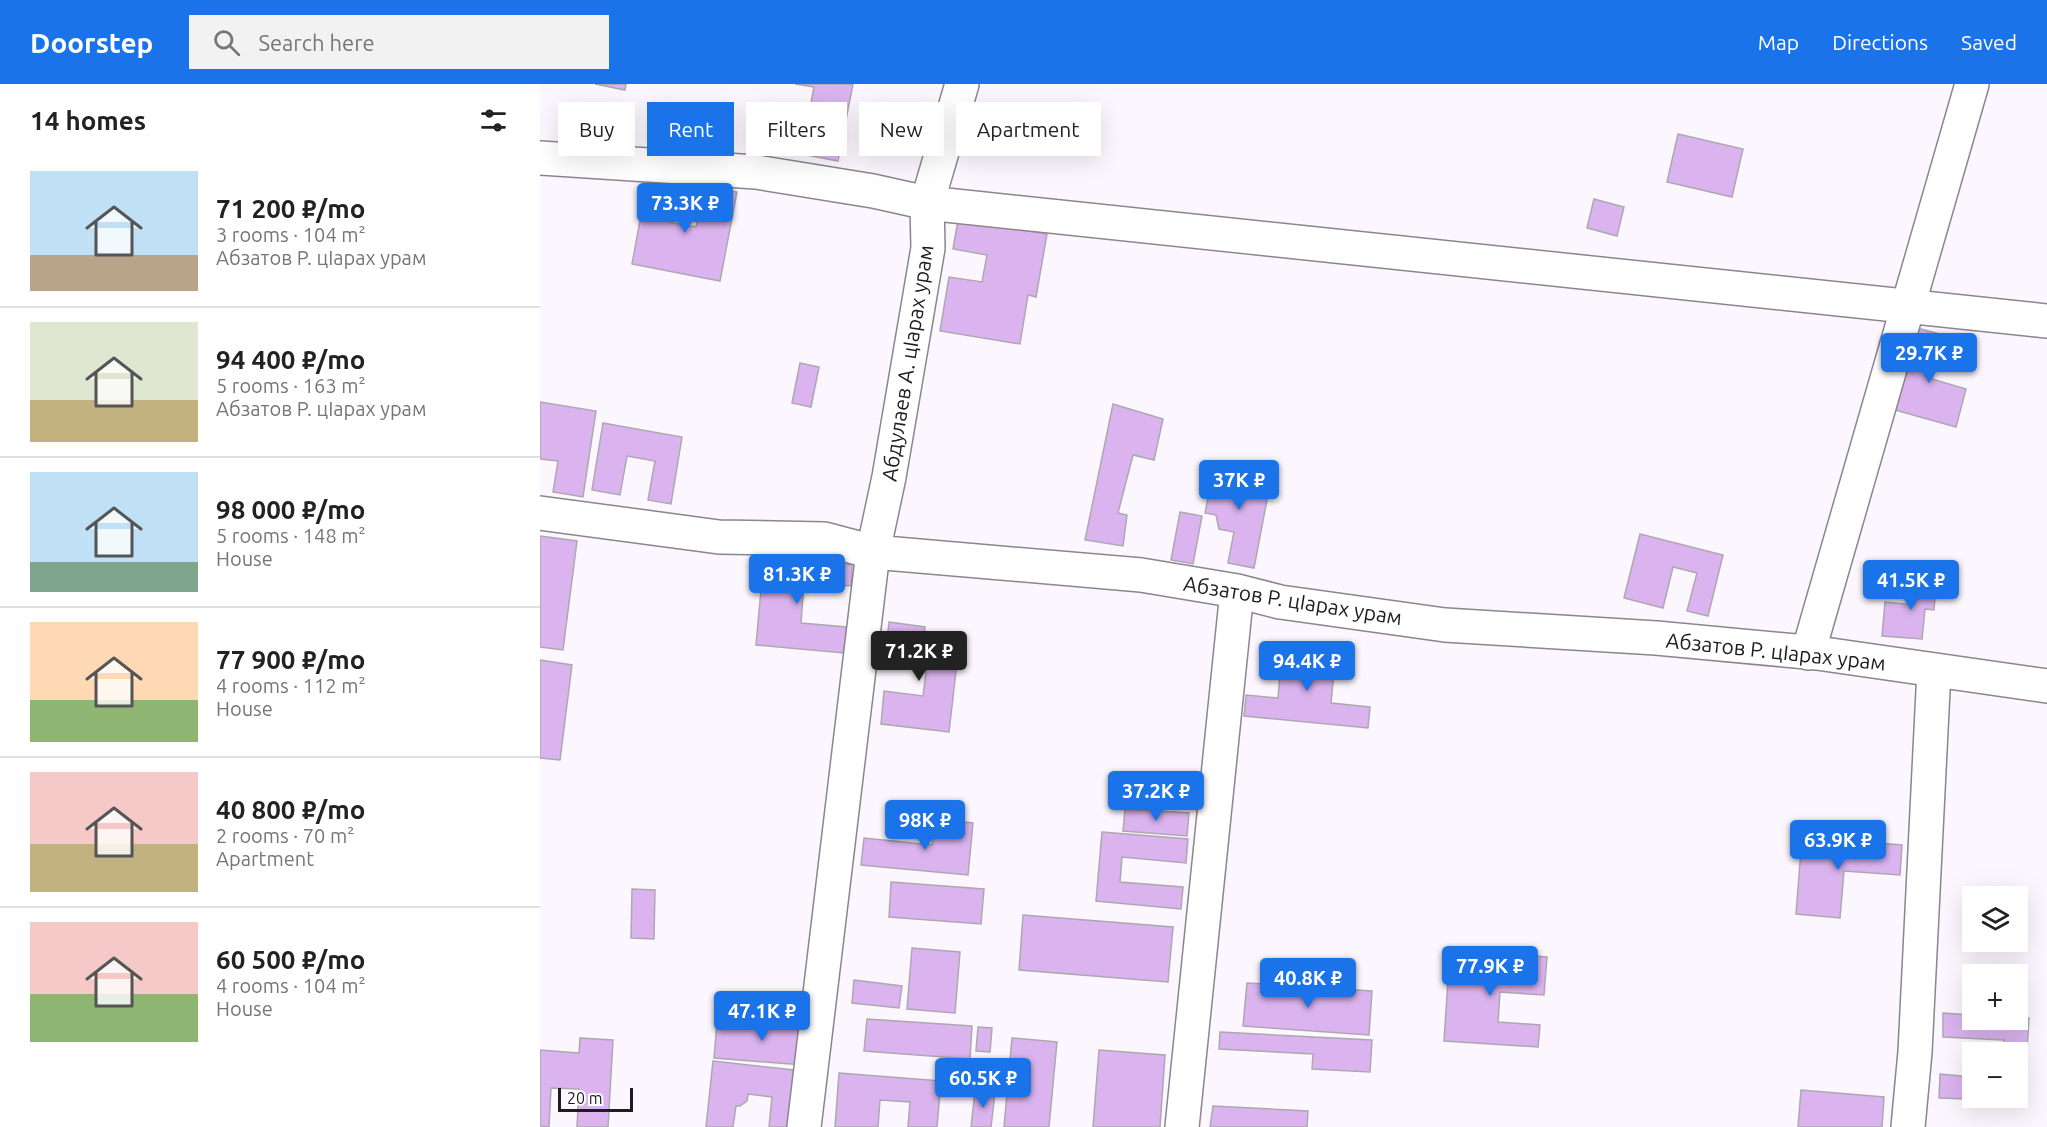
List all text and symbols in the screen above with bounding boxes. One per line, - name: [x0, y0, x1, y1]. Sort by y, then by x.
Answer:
- search box: [189, 15, 609, 69]
- icon: search: [210, 26, 243, 59]
- text: Doorstep: [30, 27, 153, 58]
- text: Search here: [258, 30, 375, 55]
- text: Map: [1758, 30, 1799, 54]
- text: Directions: [1832, 30, 1928, 54]
- text: Saved: [1961, 30, 2017, 54]
- chip: Buy: [558, 102, 635, 156]
- chip: Rent: [647, 102, 734, 156]
- chip: Filters: [746, 102, 847, 156]
- chip: New: [859, 102, 944, 156]
- chip: Apartment: [956, 102, 1101, 156]
- icon: filters: [477, 104, 510, 137]
- text: 14 homes: [30, 106, 146, 135]
- pin: 73.3K ₽: [630, 183, 740, 234]
- text: 73.3K ₽: [651, 191, 719, 214]
- text: 71 200 ₽/mo: [216, 194, 365, 223]
- icon: home: [78, 195, 150, 267]
- text: 3 rooms · 104 m²: [216, 223, 366, 246]
- street label: Абдулаев А. цIарах урам: [876, 243, 938, 483]
- text: Абзатов Р. цIарах урам: [216, 246, 426, 269]
- pin: 29.7K ₽: [1874, 333, 1984, 384]
- text: 29.7K ₽: [1895, 341, 1963, 364]
- text: 94 400 ₽/mo: [216, 345, 365, 374]
- icon: home: [78, 346, 150, 418]
- text: 5 rooms · 163 m²: [216, 374, 366, 397]
- text: Абзатов Р. цIарах урам: [216, 397, 426, 420]
- pin: 37K ₽: [1197, 460, 1281, 511]
- text: 37K ₽: [1213, 468, 1265, 491]
- text: 98 000 ₽/mo: [216, 495, 365, 524]
- icon: home: [78, 496, 150, 568]
- text: 5 rooms · 148 m²: [216, 524, 366, 547]
- text: House: [216, 547, 273, 570]
- pin: 81.3K ₽: [742, 554, 852, 605]
- pin: 41.5K ₽: [1856, 560, 1966, 611]
- text: 81.3K ₽: [763, 562, 831, 585]
- text: 41.5K ₽: [1877, 568, 1945, 591]
- street label: Абзатов Р. цIарах урам: [1182, 571, 1404, 629]
- street label: Абзатов Р. цIарах урам: [1665, 628, 1887, 674]
- pin: 71.2K ₽: [864, 631, 974, 682]
- text: 71.2K ₽: [885, 639, 953, 662]
- pin: 94.4K ₽: [1252, 641, 1362, 692]
- text: 77 900 ₽/mo: [216, 645, 365, 674]
- icon: home: [78, 646, 150, 718]
- text: 94.4K ₽: [1273, 649, 1341, 672]
- text: 4 rooms · 112 m²: [216, 674, 366, 697]
- text: House: [216, 697, 273, 720]
- pin: 37.2K ₽: [1101, 771, 1211, 822]
- text: 37.2K ₽: [1122, 779, 1190, 802]
- text: 40 800 ₽/mo: [216, 795, 365, 824]
- icon: home: [78, 796, 150, 868]
- pin: 98K ₽: [883, 800, 967, 851]
- text: 98K ₽: [899, 808, 951, 831]
- pin: 63.9K ₽: [1783, 820, 1893, 871]
- text: 2 rooms · 70 m²: [216, 824, 354, 847]
- text: 63.9K ₽: [1804, 828, 1872, 851]
- text: Apartment: [216, 847, 314, 870]
- map controls: [1962, 886, 2028, 1108]
- button: layers: [1962, 886, 2028, 952]
- text: 60 500 ₽/mo: [216, 945, 365, 974]
- icon: home: [78, 946, 150, 1018]
- pin: 77.9K ₽: [1435, 946, 1545, 997]
- text: 77.9K ₽: [1456, 954, 1524, 977]
- pin: 40.8K ₽: [1253, 958, 1363, 1009]
- button: +: [1962, 964, 2028, 1030]
- text: 40.8K ₽: [1274, 966, 1342, 989]
- text: 4 rooms · 104 m²: [216, 974, 366, 997]
- pin: 47.1K ₽: [707, 991, 817, 1042]
- text: House: [216, 997, 273, 1020]
- text: 47.1K ₽: [728, 999, 796, 1022]
- button: −: [1962, 1042, 2028, 1108]
- pin: 60.5K ₽: [928, 1058, 1038, 1109]
- text: 60.5K ₽: [949, 1066, 1017, 1089]
- scale bar: [558, 1085, 633, 1112]
- text: 20 m: [567, 1089, 603, 1107]

